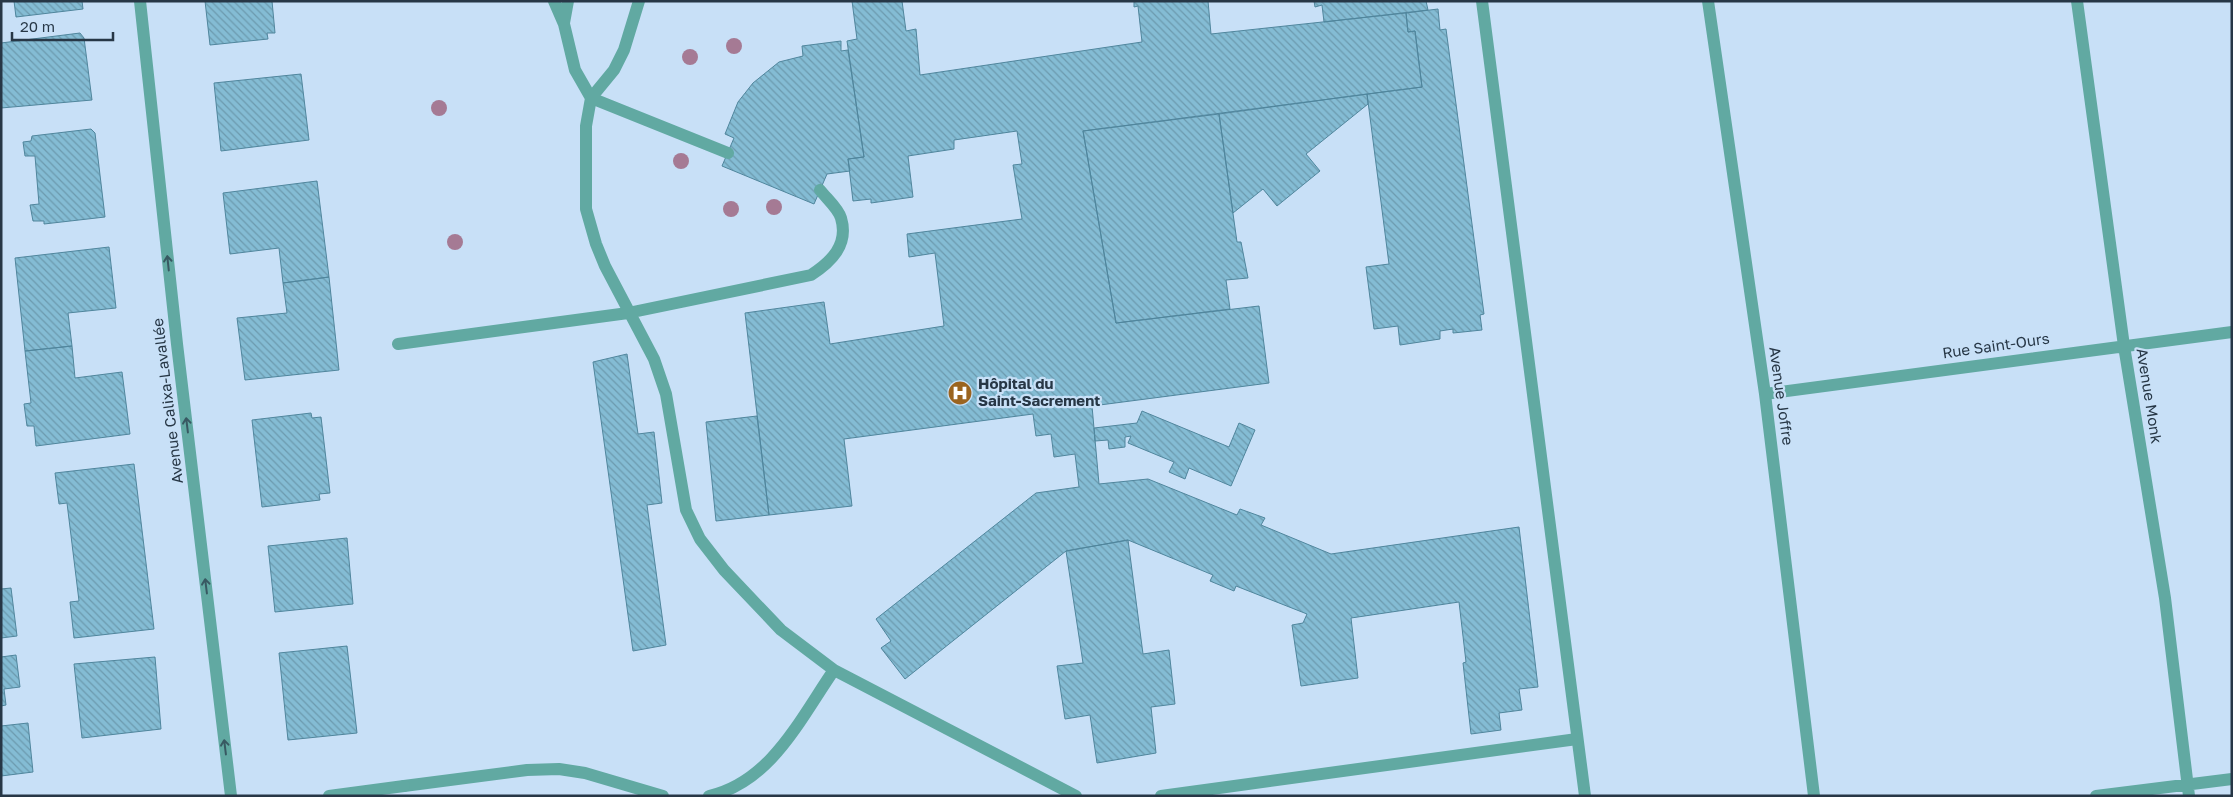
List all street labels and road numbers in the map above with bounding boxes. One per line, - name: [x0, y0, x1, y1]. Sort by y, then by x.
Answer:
- street label: Avenue Calixa-Lavallée: [148, 317, 186, 485]
- street label: Rue Saint-Ours: [1941, 329, 2051, 361]
- street label: Avenue Joffre: [1766, 345, 1798, 447]
- street label: Avenue Monk: [2134, 347, 2166, 445]

